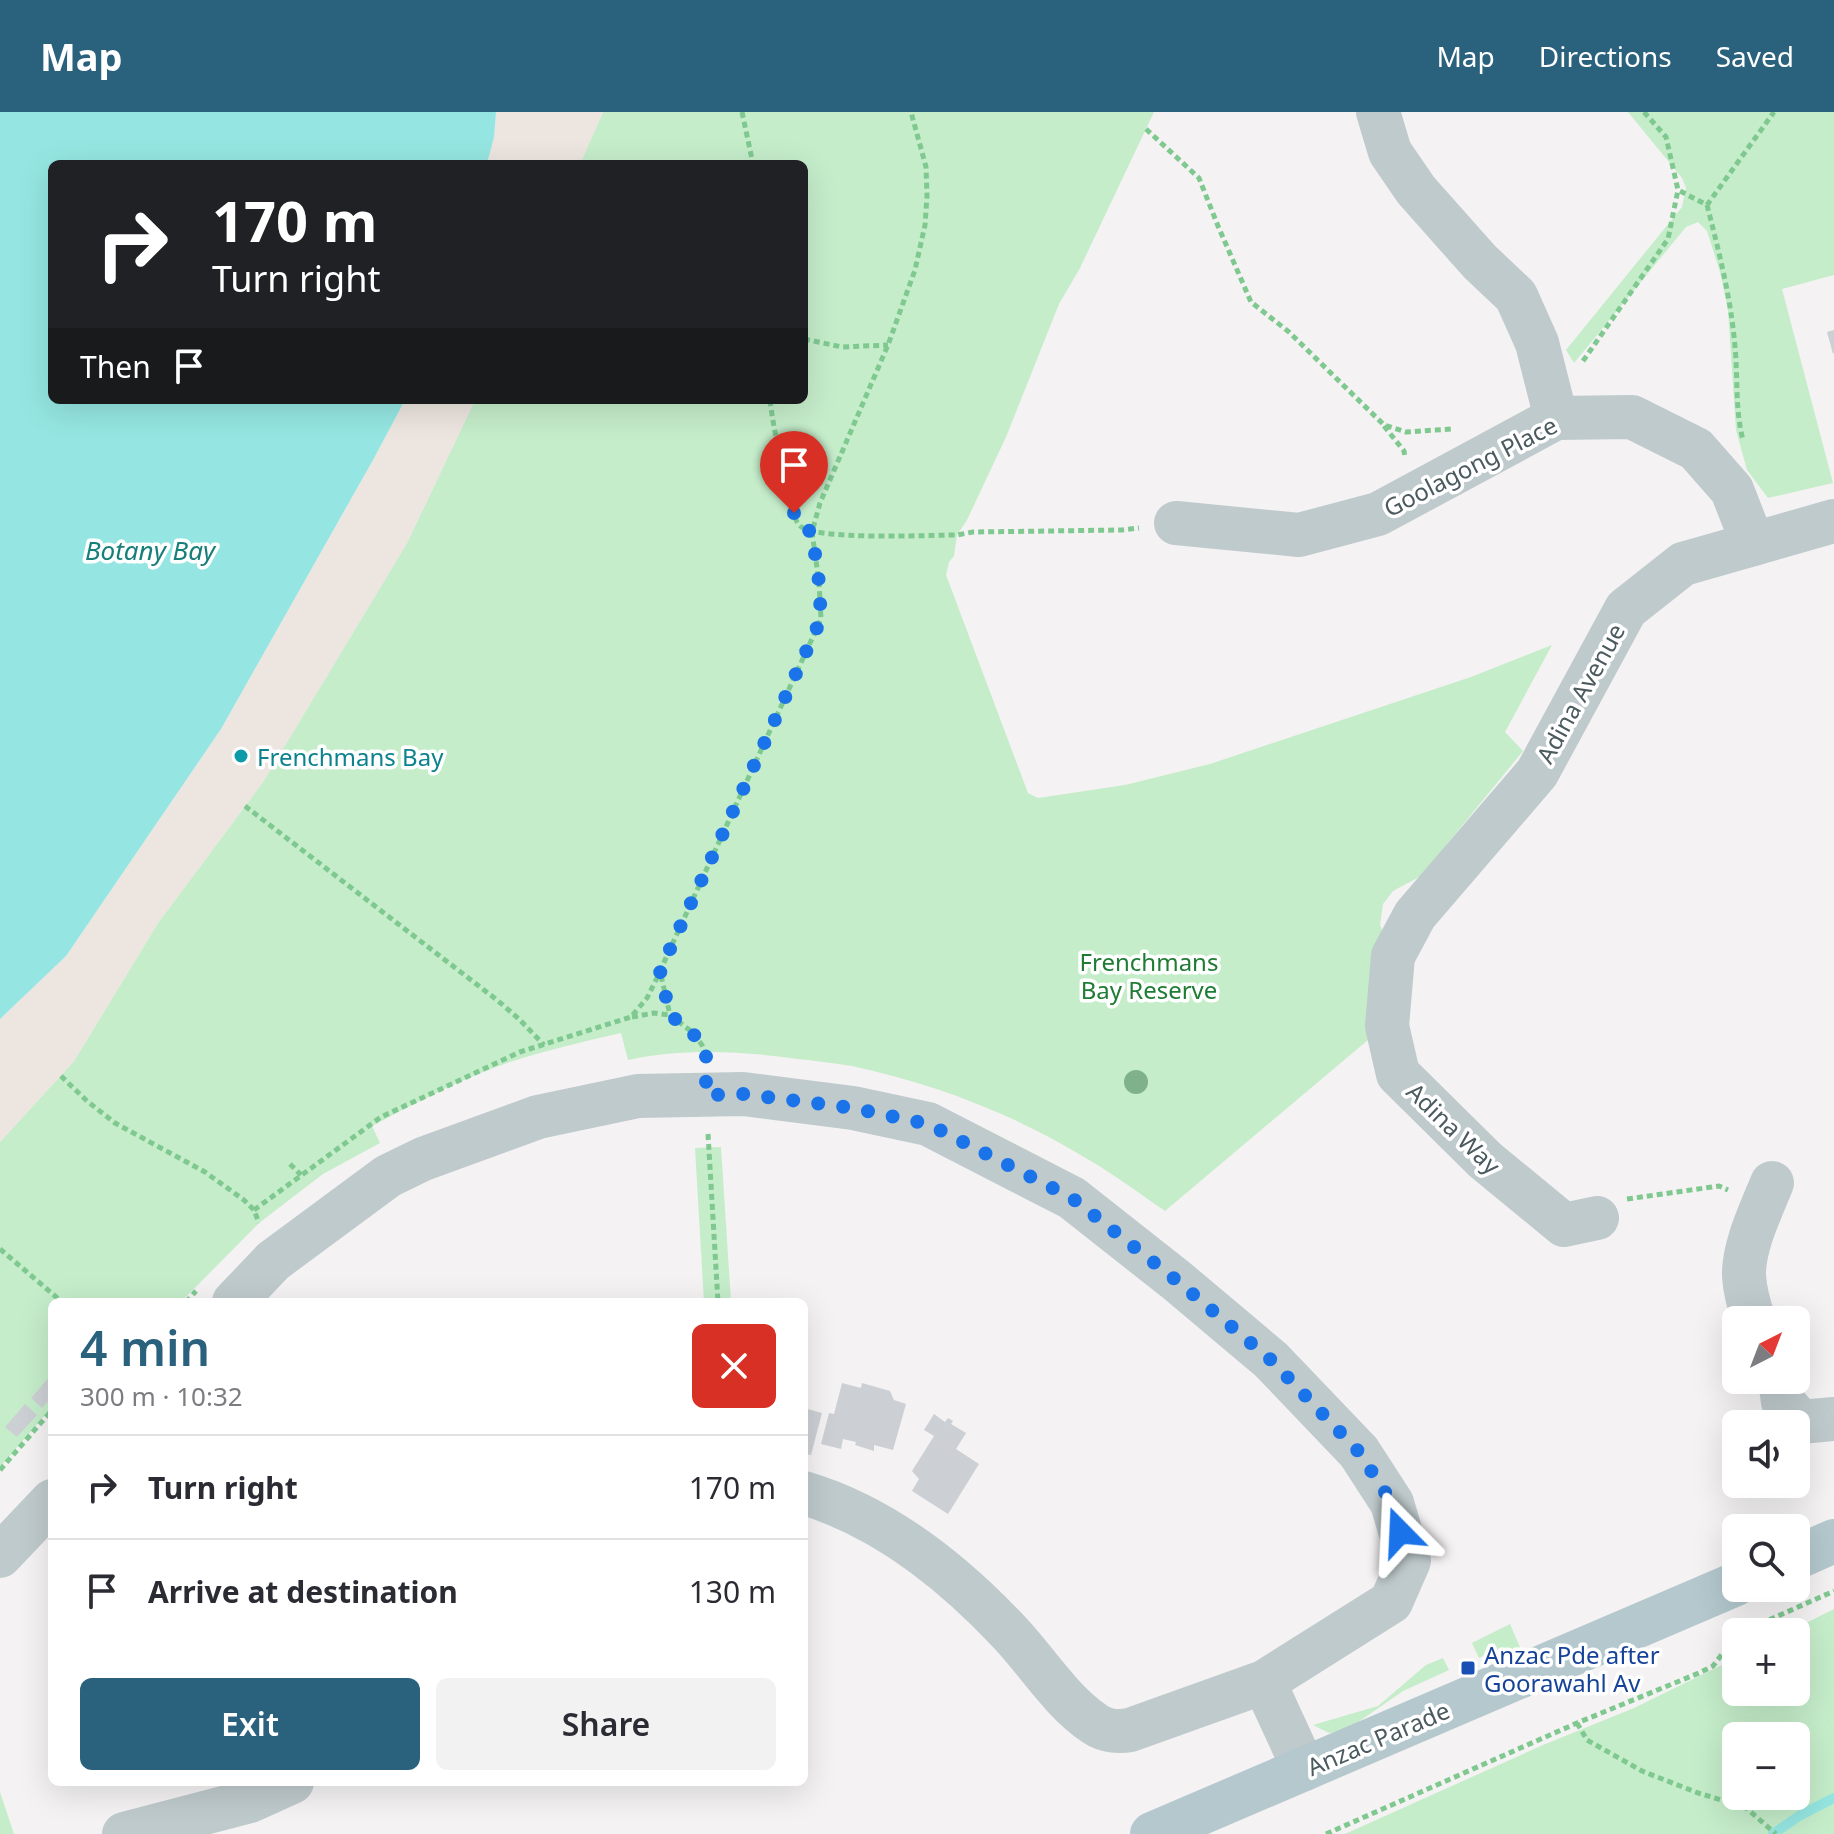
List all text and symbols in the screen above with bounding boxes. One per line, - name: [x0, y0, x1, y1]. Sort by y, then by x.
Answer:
- text: Map: [40, 30, 123, 82]
- text: Map: [1436, 37, 1495, 75]
- text: Directions: [1539, 37, 1672, 75]
- text: Saved: [1716, 37, 1794, 75]
- text: 170 m: [212, 182, 377, 258]
- icon: right: [80, 192, 184, 296]
- text: Turn right: [212, 254, 380, 303]
- icon: arrive: [167, 344, 211, 388]
- text: Then: [80, 346, 151, 387]
- street label: Goolagong Place: [1378, 408, 1562, 524]
- pin: [760, 431, 828, 513]
- icon: arrive: [772, 443, 816, 487]
- water label: Botany Bay: [85, 532, 217, 568]
- street label: Adina Avenue: [1528, 617, 1632, 769]
- place label: Frenchmans Bay: [257, 740, 444, 773]
- marker: Frenchmans Bay: [232, 747, 250, 765]
- park label: Frenchmans Bay Reserve: [1080, 945, 1218, 1006]
- street label: Adina Way: [1400, 1075, 1509, 1182]
- north arrow: [1722, 1306, 1810, 1394]
- map controls: [1722, 1306, 1810, 1810]
- text: 4 min: [80, 1315, 210, 1380]
- button: close: [692, 1324, 776, 1408]
- text: 300 m · 10:32: [80, 1378, 243, 1414]
- button: sound: [1722, 1410, 1810, 1498]
- icon: right: [80, 1465, 124, 1509]
- text: Turn right: [148, 1467, 298, 1508]
- text: 170 m: [689, 1467, 776, 1508]
- position arrow: [1358, 1490, 1442, 1574]
- button: search: [1722, 1514, 1810, 1602]
- icon: arrive: [80, 1569, 124, 1613]
- text: Arrive at destination: [148, 1571, 458, 1612]
- text: 130 m: [689, 1571, 776, 1612]
- button: +: [1722, 1618, 1810, 1706]
- place label: Anzac Pde after Goorawahl Av: [1484, 1638, 1660, 1699]
- marker: Anzac Pde after Goorawahl Av: [1459, 1659, 1477, 1677]
- button: Exit: [80, 1678, 420, 1770]
- button: Share: [436, 1678, 776, 1770]
- street label: Anzac Parade: [1302, 1693, 1454, 1783]
- button: −: [1722, 1722, 1810, 1810]

